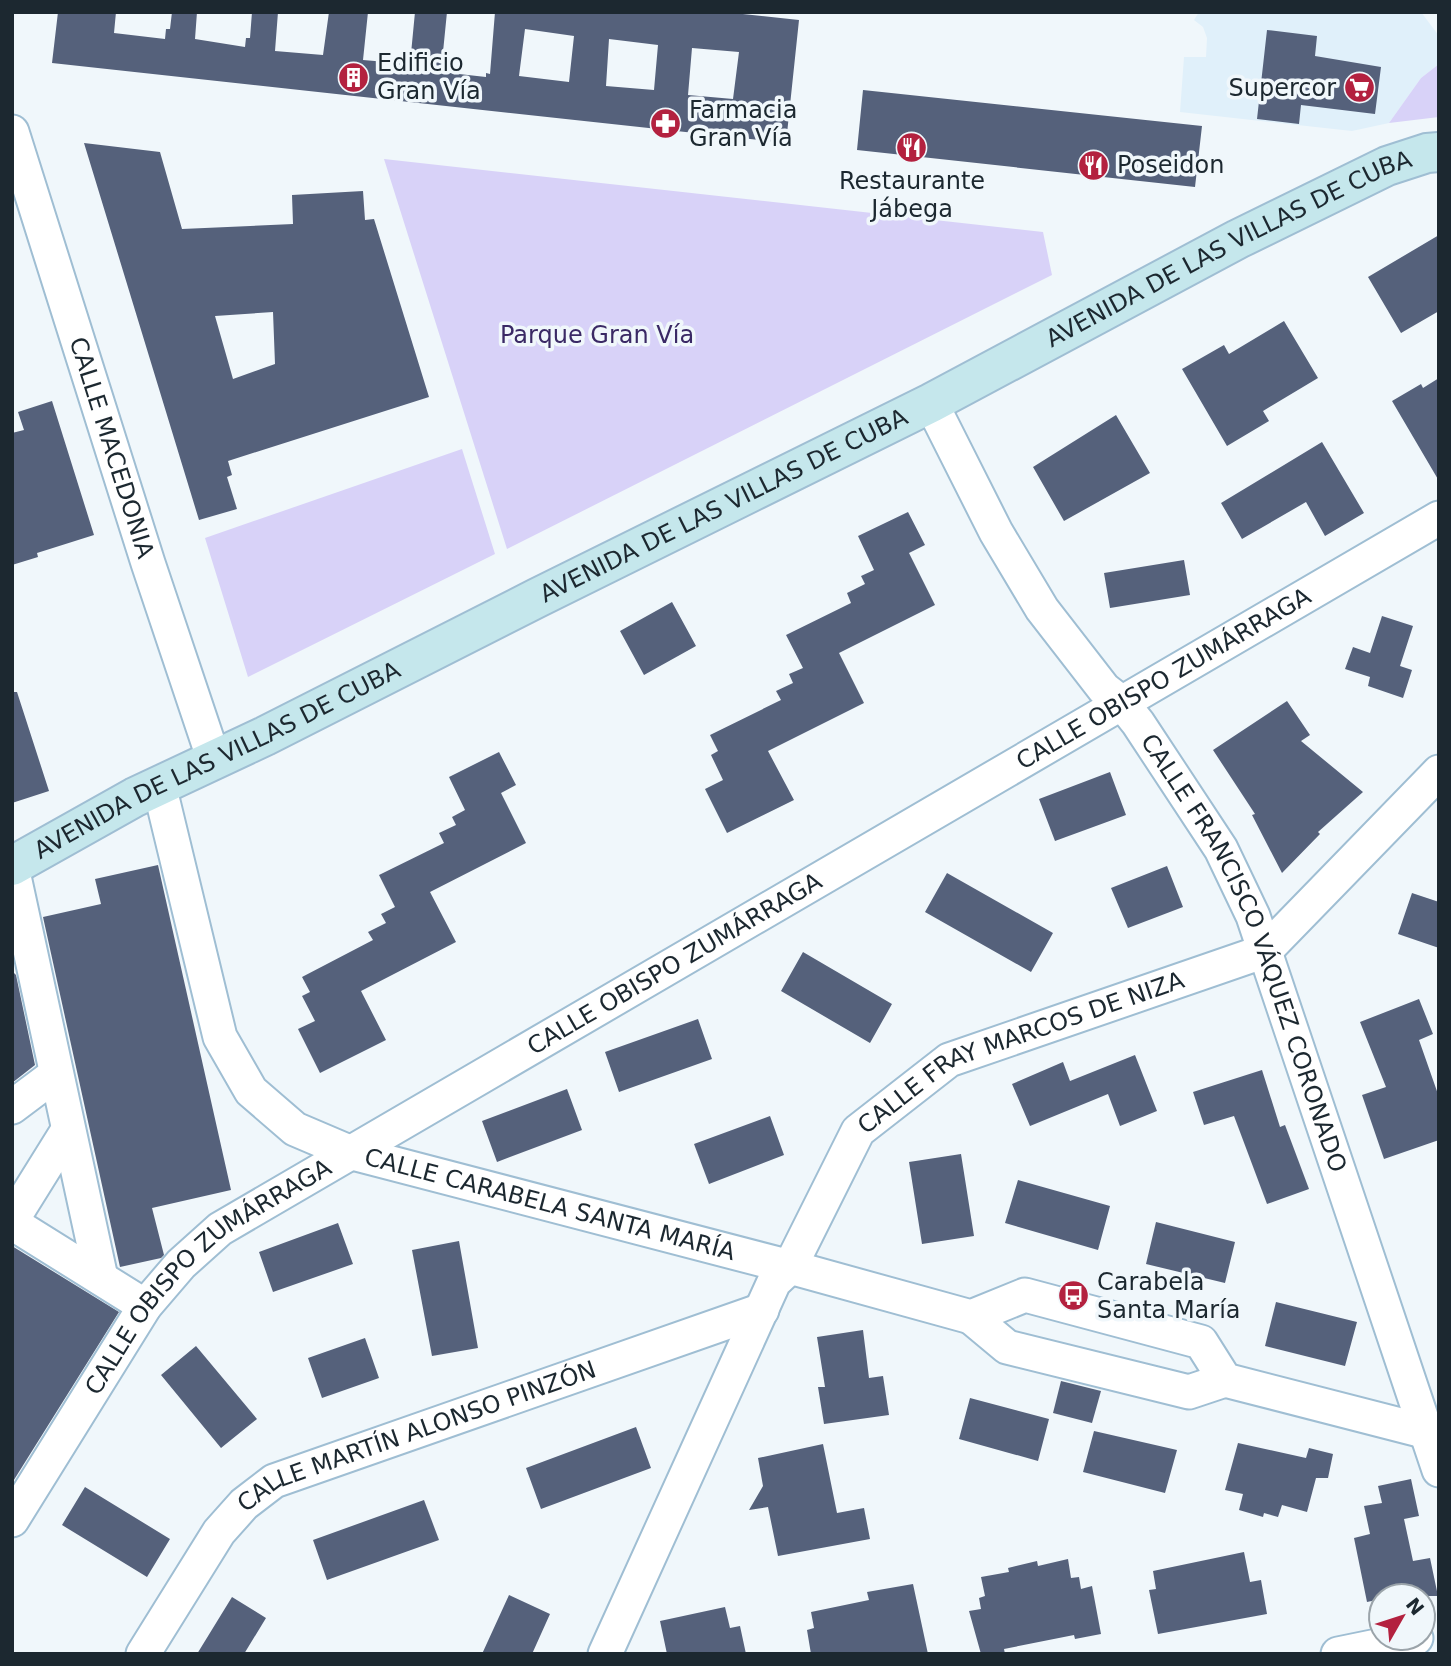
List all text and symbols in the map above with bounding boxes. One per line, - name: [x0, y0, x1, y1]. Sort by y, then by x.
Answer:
- place label: Edificio Gran Vía: [377, 49, 481, 105]
- building icon: Edificio Gran Vía: [337, 60, 371, 94]
- supermarket icon: Supercor: [1342, 71, 1376, 105]
- place label: Supercor: [1228, 74, 1336, 102]
- place label: Farmacia Gran Vía: [689, 96, 797, 152]
- pharmacy icon: Farmacia Gran Vía: [649, 107, 683, 141]
- restaurant icon: Restaurante Jábega: [895, 130, 929, 164]
- street label: AVENIDA DE LAS VILLAS DE CUBA: [1041, 145, 1416, 353]
- restaurant icon: Poseidon: [1077, 148, 1111, 182]
- place label: Poseidon: [1117, 151, 1224, 179]
- place label: Restaurante Jábega: [839, 167, 985, 223]
- park label: Parque Gran Vía: [500, 321, 694, 349]
- street label: CALLE MACEDONIA: [64, 334, 160, 562]
- street label: AVENIDA DE LAS VILLAS DE CUBA: [535, 403, 913, 608]
- street label: CALLE OBISPO ZUMÁRRAGA: [1011, 582, 1316, 775]
- street label: AVENIDA DE LAS VILLAS DE CUBA: [29, 655, 405, 865]
- street label: CALLE FRANCISCO VÁQUEZ CORONADO: [1135, 729, 1352, 1176]
- street label: CALLE OBISPO ZUMÁRRAGA: [522, 867, 827, 1061]
- street label: CALLE FRAY MARCOS DE NIZA: [852, 966, 1188, 1140]
- street label: CALLE CARABELA SANTA MARÍA: [362, 1143, 739, 1266]
- street label: CALLE OBISPO ZUMÁRRAGA: [79, 1153, 337, 1400]
- place label: Carabela Santa María: [1097, 1268, 1241, 1324]
- bus stop icon: Carabela Santa María: [1057, 1279, 1091, 1313]
- street label: CALLE MARTÍN ALONSO PINZÓN: [232, 1355, 600, 1518]
- north arrow: [1367, 1582, 1437, 1652]
- text: N: [1402, 1593, 1429, 1619]

